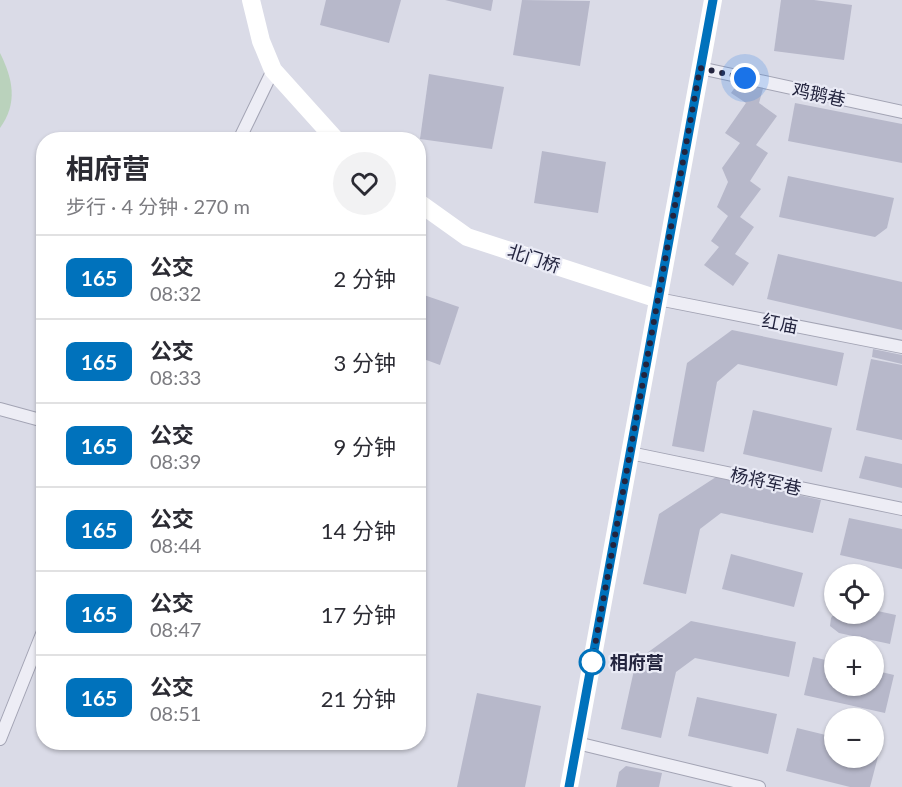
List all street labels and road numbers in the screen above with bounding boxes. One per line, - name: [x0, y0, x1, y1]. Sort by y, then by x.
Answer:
- street label: 鸡鹅巷: [790, 78, 848, 110]
- street label: 北门桥: [505, 239, 563, 277]
- street label: 红庙: [760, 309, 800, 337]
- street label: 杨将军巷: [728, 463, 804, 499]

